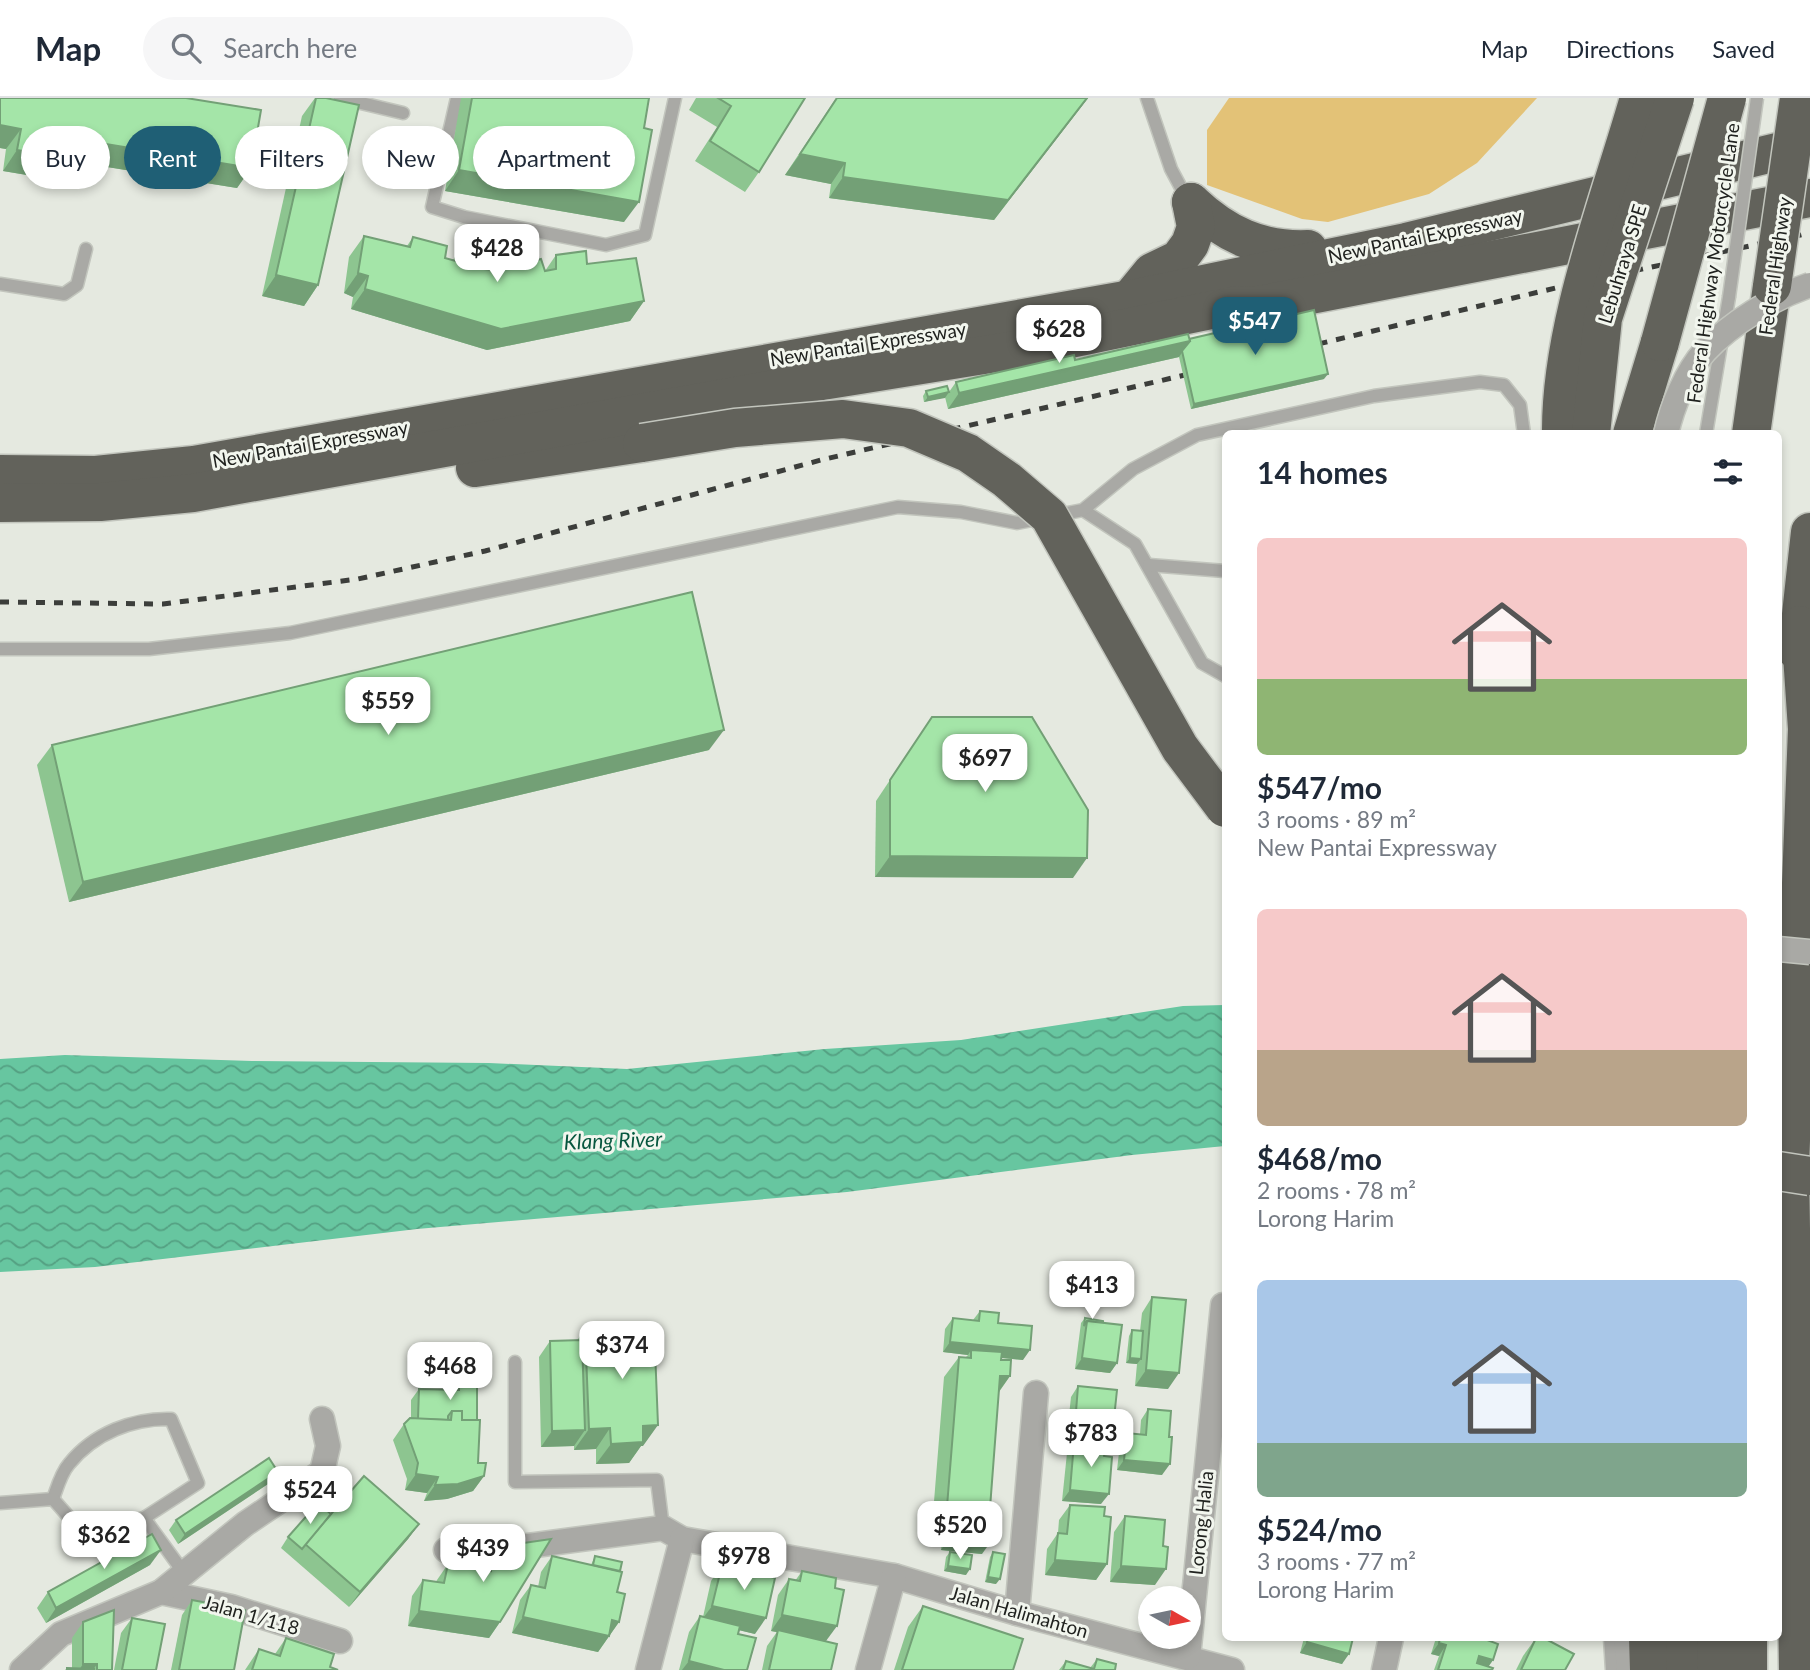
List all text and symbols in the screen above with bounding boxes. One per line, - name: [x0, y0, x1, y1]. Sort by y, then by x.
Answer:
- search box: [143, 17, 633, 80]
- text: Map: [35, 28, 101, 68]
- icon: search: [167, 29, 205, 67]
- text: Search here: [223, 32, 357, 64]
- text: Map: [1481, 34, 1528, 63]
- text: Directions: [1566, 34, 1674, 63]
- text: Saved: [1712, 34, 1775, 63]
- street label: Federal Highway Motorcycle Lane: [1681, 121, 1744, 404]
- chip: Buy: [21, 126, 110, 189]
- chip: Rent: [124, 126, 221, 189]
- chip: Filters: [235, 126, 348, 189]
- chip: New: [362, 126, 459, 189]
- chip: Apartment: [473, 126, 635, 189]
- street label: Federal Highway: [1753, 195, 1796, 337]
- street label: Lebuhraya SPE: [1592, 201, 1651, 326]
- street label: New Pantai Expressway: [1326, 204, 1524, 267]
- pin: $428: [456, 225, 538, 284]
- text: $428: [470, 233, 524, 261]
- pin: $547: [1214, 298, 1296, 357]
- pin: $628: [1018, 306, 1100, 365]
- text: $547: [1228, 306, 1282, 334]
- text: $628: [1032, 314, 1086, 342]
- street label: New Pantai Expressway: [768, 317, 968, 370]
- street label: New Pantai Expressway: [210, 415, 410, 472]
- icon: filters: [1709, 453, 1747, 491]
- text: 14 homes: [1257, 454, 1388, 490]
- icon: home: [1439, 584, 1565, 710]
- pin: $559: [347, 678, 429, 737]
- text: $559: [361, 686, 415, 714]
- pin: $697: [944, 734, 1026, 794]
- text: $697: [958, 743, 1012, 771]
- text: $547/mo: [1257, 769, 1382, 805]
- text: 3 rooms · 89 m²: [1257, 805, 1416, 833]
- text: New Pantai Expressway: [1257, 833, 1497, 861]
- icon: home: [1439, 955, 1565, 1081]
- water label: Klang River: [563, 1125, 663, 1154]
- text: $468/mo: [1257, 1140, 1382, 1176]
- text: 2 rooms · 78 m²: [1257, 1176, 1416, 1204]
- text: Lorong Harim: [1257, 1204, 1394, 1232]
- pin: $413: [1051, 1262, 1133, 1321]
- text: $413: [1065, 1270, 1119, 1298]
- pin: $374: [581, 1322, 663, 1381]
- icon: home: [1439, 1326, 1565, 1452]
- text: $374: [595, 1330, 649, 1358]
- pin: $468: [409, 1342, 491, 1402]
- text: $468: [423, 1351, 477, 1379]
- pin: $783: [1050, 1410, 1132, 1469]
- text: $783: [1064, 1418, 1118, 1446]
- pin: $524: [269, 1466, 351, 1526]
- street label: Lorong Halia: [1184, 1470, 1217, 1576]
- text: $524: [283, 1475, 337, 1503]
- pin: $520: [919, 1502, 1001, 1561]
- text: $520: [933, 1510, 987, 1538]
- text: $524/mo: [1257, 1511, 1382, 1547]
- pin: $362: [63, 1512, 145, 1571]
- text: $362: [77, 1520, 131, 1548]
- pin: $439: [442, 1524, 524, 1584]
- pin: $978: [703, 1532, 785, 1592]
- text: $439: [456, 1533, 510, 1561]
- text: $978: [717, 1541, 771, 1569]
- text: 3 rooms · 77 m²: [1257, 1547, 1416, 1575]
- text: Lorong Harim: [1257, 1575, 1394, 1603]
- street label: Jalan Halimahton: [947, 1581, 1091, 1642]
- north arrow: [1138, 1586, 1200, 1648]
- map controls: [1138, 1586, 1201, 1649]
- street label: Jalan 1/118: [200, 1590, 302, 1639]

